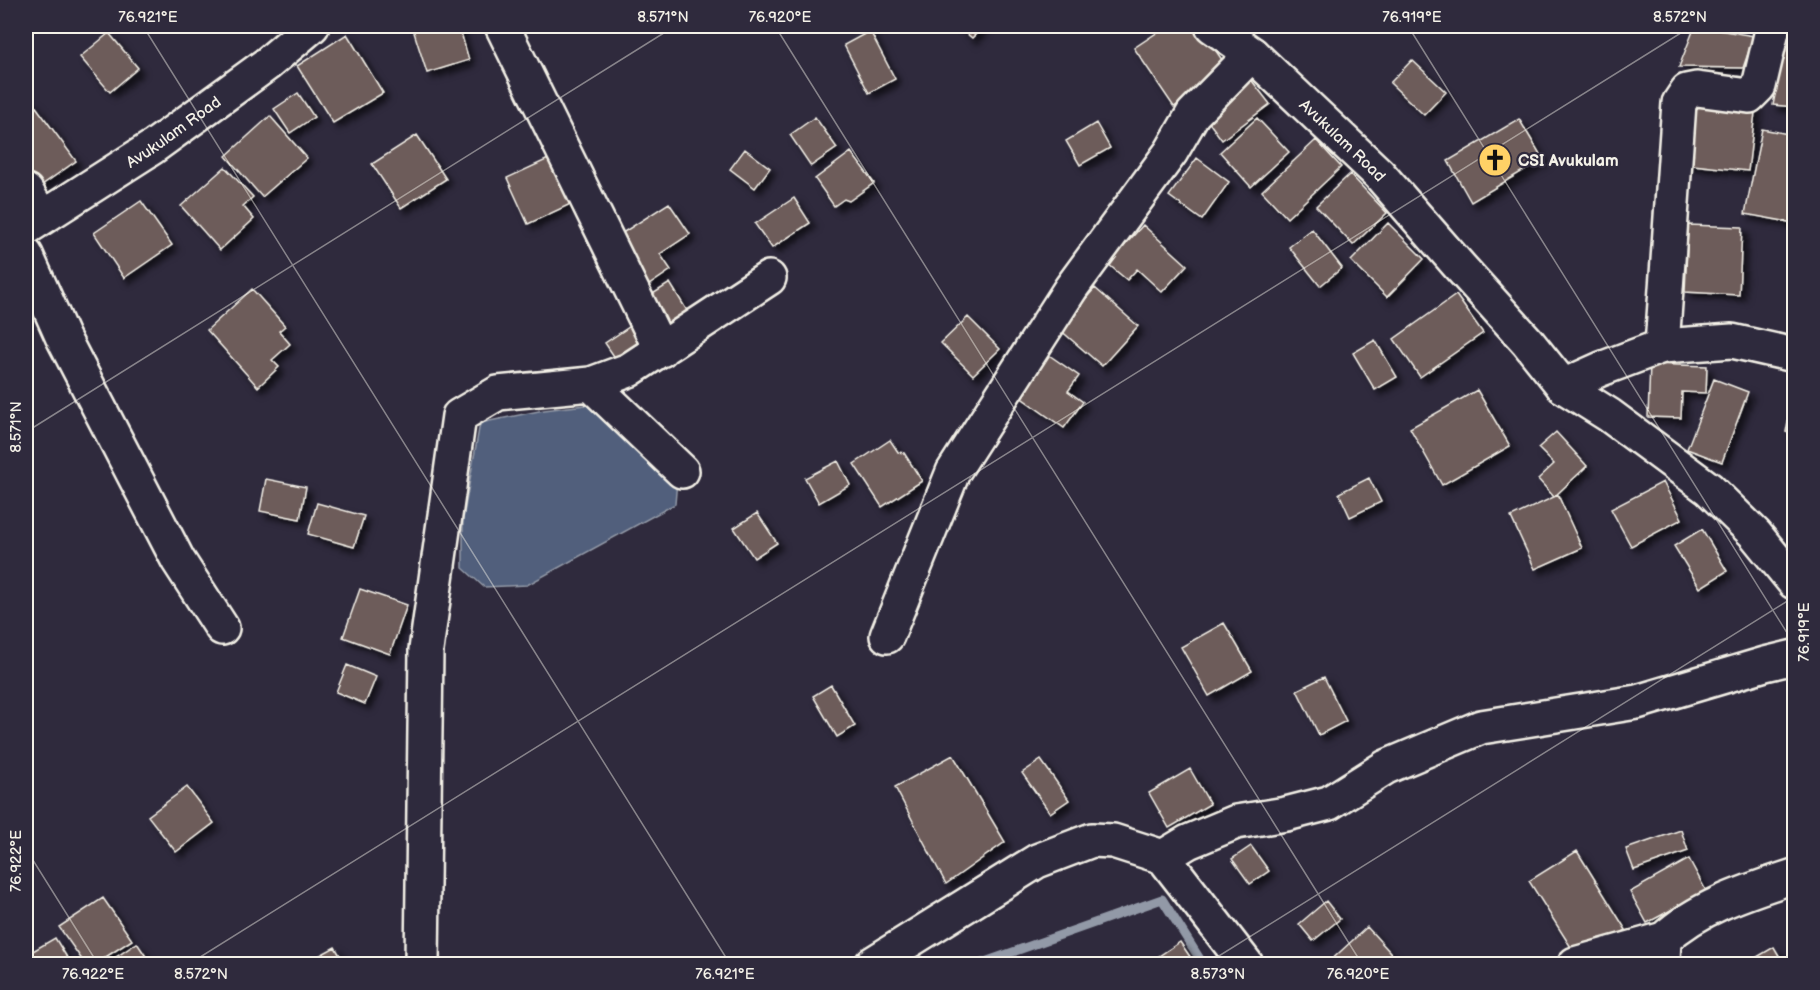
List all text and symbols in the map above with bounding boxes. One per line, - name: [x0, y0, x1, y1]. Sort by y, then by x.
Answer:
- text: 76.921°E: [118, 8, 178, 27]
- text: 8.571°N: [637, 8, 689, 27]
- text: 76.920°E: [749, 8, 811, 27]
- text: 76.919°E: [1382, 8, 1442, 27]
- text: 8.572°N: [1653, 8, 1707, 27]
- street label: Avukulam Road: [123, 93, 225, 173]
- street label: Avukulam Road: [1295, 96, 1389, 186]
- church icon: CSI Avukulam: [1477, 142, 1513, 178]
- place label: CSI Avukulam: [1518, 152, 1619, 171]
- text: 8.571°N: [7, 401, 26, 453]
- text: 76.919°E: [1795, 602, 1814, 662]
- text: 76.922°E: [7, 830, 26, 892]
- text: 76.922°E: [62, 965, 124, 984]
- text: 8.572°N: [174, 965, 228, 984]
- text: 76.921°E: [695, 965, 755, 984]
- text: 8.573°N: [1191, 965, 1245, 984]
- text: 76.920°E: [1327, 965, 1389, 984]

